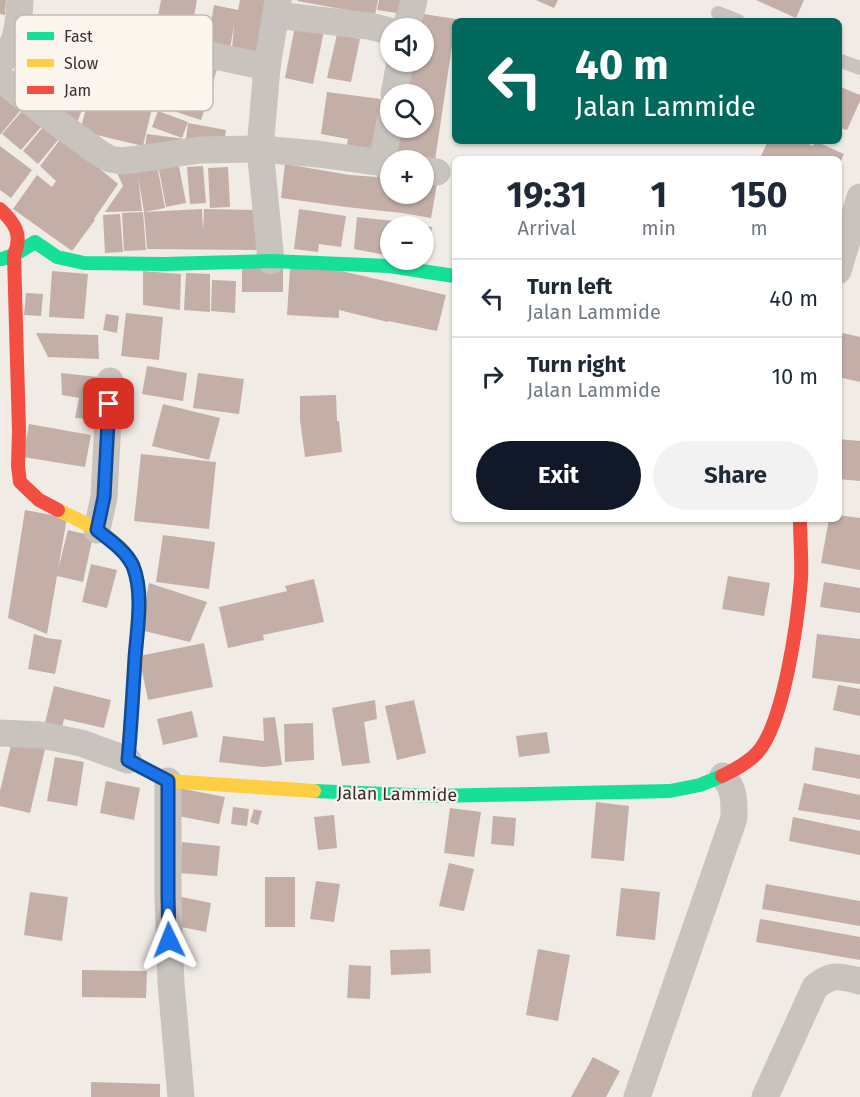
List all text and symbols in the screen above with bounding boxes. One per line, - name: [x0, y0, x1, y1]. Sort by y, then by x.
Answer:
- legend: [15, 15, 213, 111]
- map controls: [380, 18, 434, 270]
- button: sound: [380, 18, 434, 72]
- text: Fast: [64, 27, 93, 46]
- text: 40 m: [575, 40, 669, 90]
- icon: left: [476, 42, 554, 120]
- text: Slow: [64, 54, 99, 73]
- text: Jam: [64, 81, 91, 100]
- button: search: [380, 84, 434, 138]
- text: Jalan Lammide: [575, 91, 756, 123]
- button: +: [380, 150, 434, 204]
- text: 19:31: [506, 173, 587, 217]
- text: 1: [650, 173, 667, 217]
- text: 150: [730, 173, 788, 217]
- button: −: [380, 216, 434, 270]
- text: Arrival: [517, 216, 576, 240]
- text: min: [642, 216, 676, 240]
- text: m: [750, 216, 768, 240]
- text: Turn left: [527, 273, 612, 300]
- icon: left: [476, 282, 509, 315]
- text: 40 m: [769, 285, 818, 312]
- text: Jalan Lammide: [527, 300, 661, 324]
- text: Turn right: [527, 351, 626, 378]
- icon: right: [476, 360, 509, 393]
- text: 10 m: [772, 363, 818, 390]
- pin: [83, 378, 134, 429]
- text: Jalan Lammide: [527, 378, 661, 402]
- icon: arrive: [92, 387, 125, 420]
- button: Exit: [476, 441, 641, 510]
- button: Share: [653, 441, 818, 510]
- street label: Jalan Lammide: [337, 782, 457, 806]
- position arrow: [137, 908, 201, 972]

